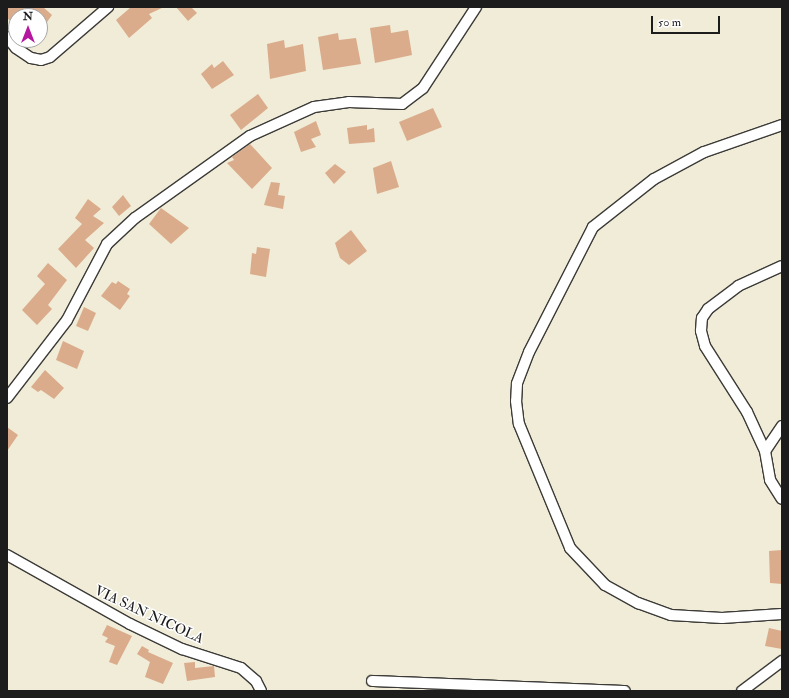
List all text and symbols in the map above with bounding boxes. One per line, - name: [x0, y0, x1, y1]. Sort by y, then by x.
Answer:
- north arrow: [8, 8, 48, 48]
- scale bar: [653, 8, 722, 34]
- text: N: [23, 10, 33, 23]
- text: 50 m: [658, 15, 681, 30]
- street label: VIA SAN NICOLA: [92, 582, 206, 648]

